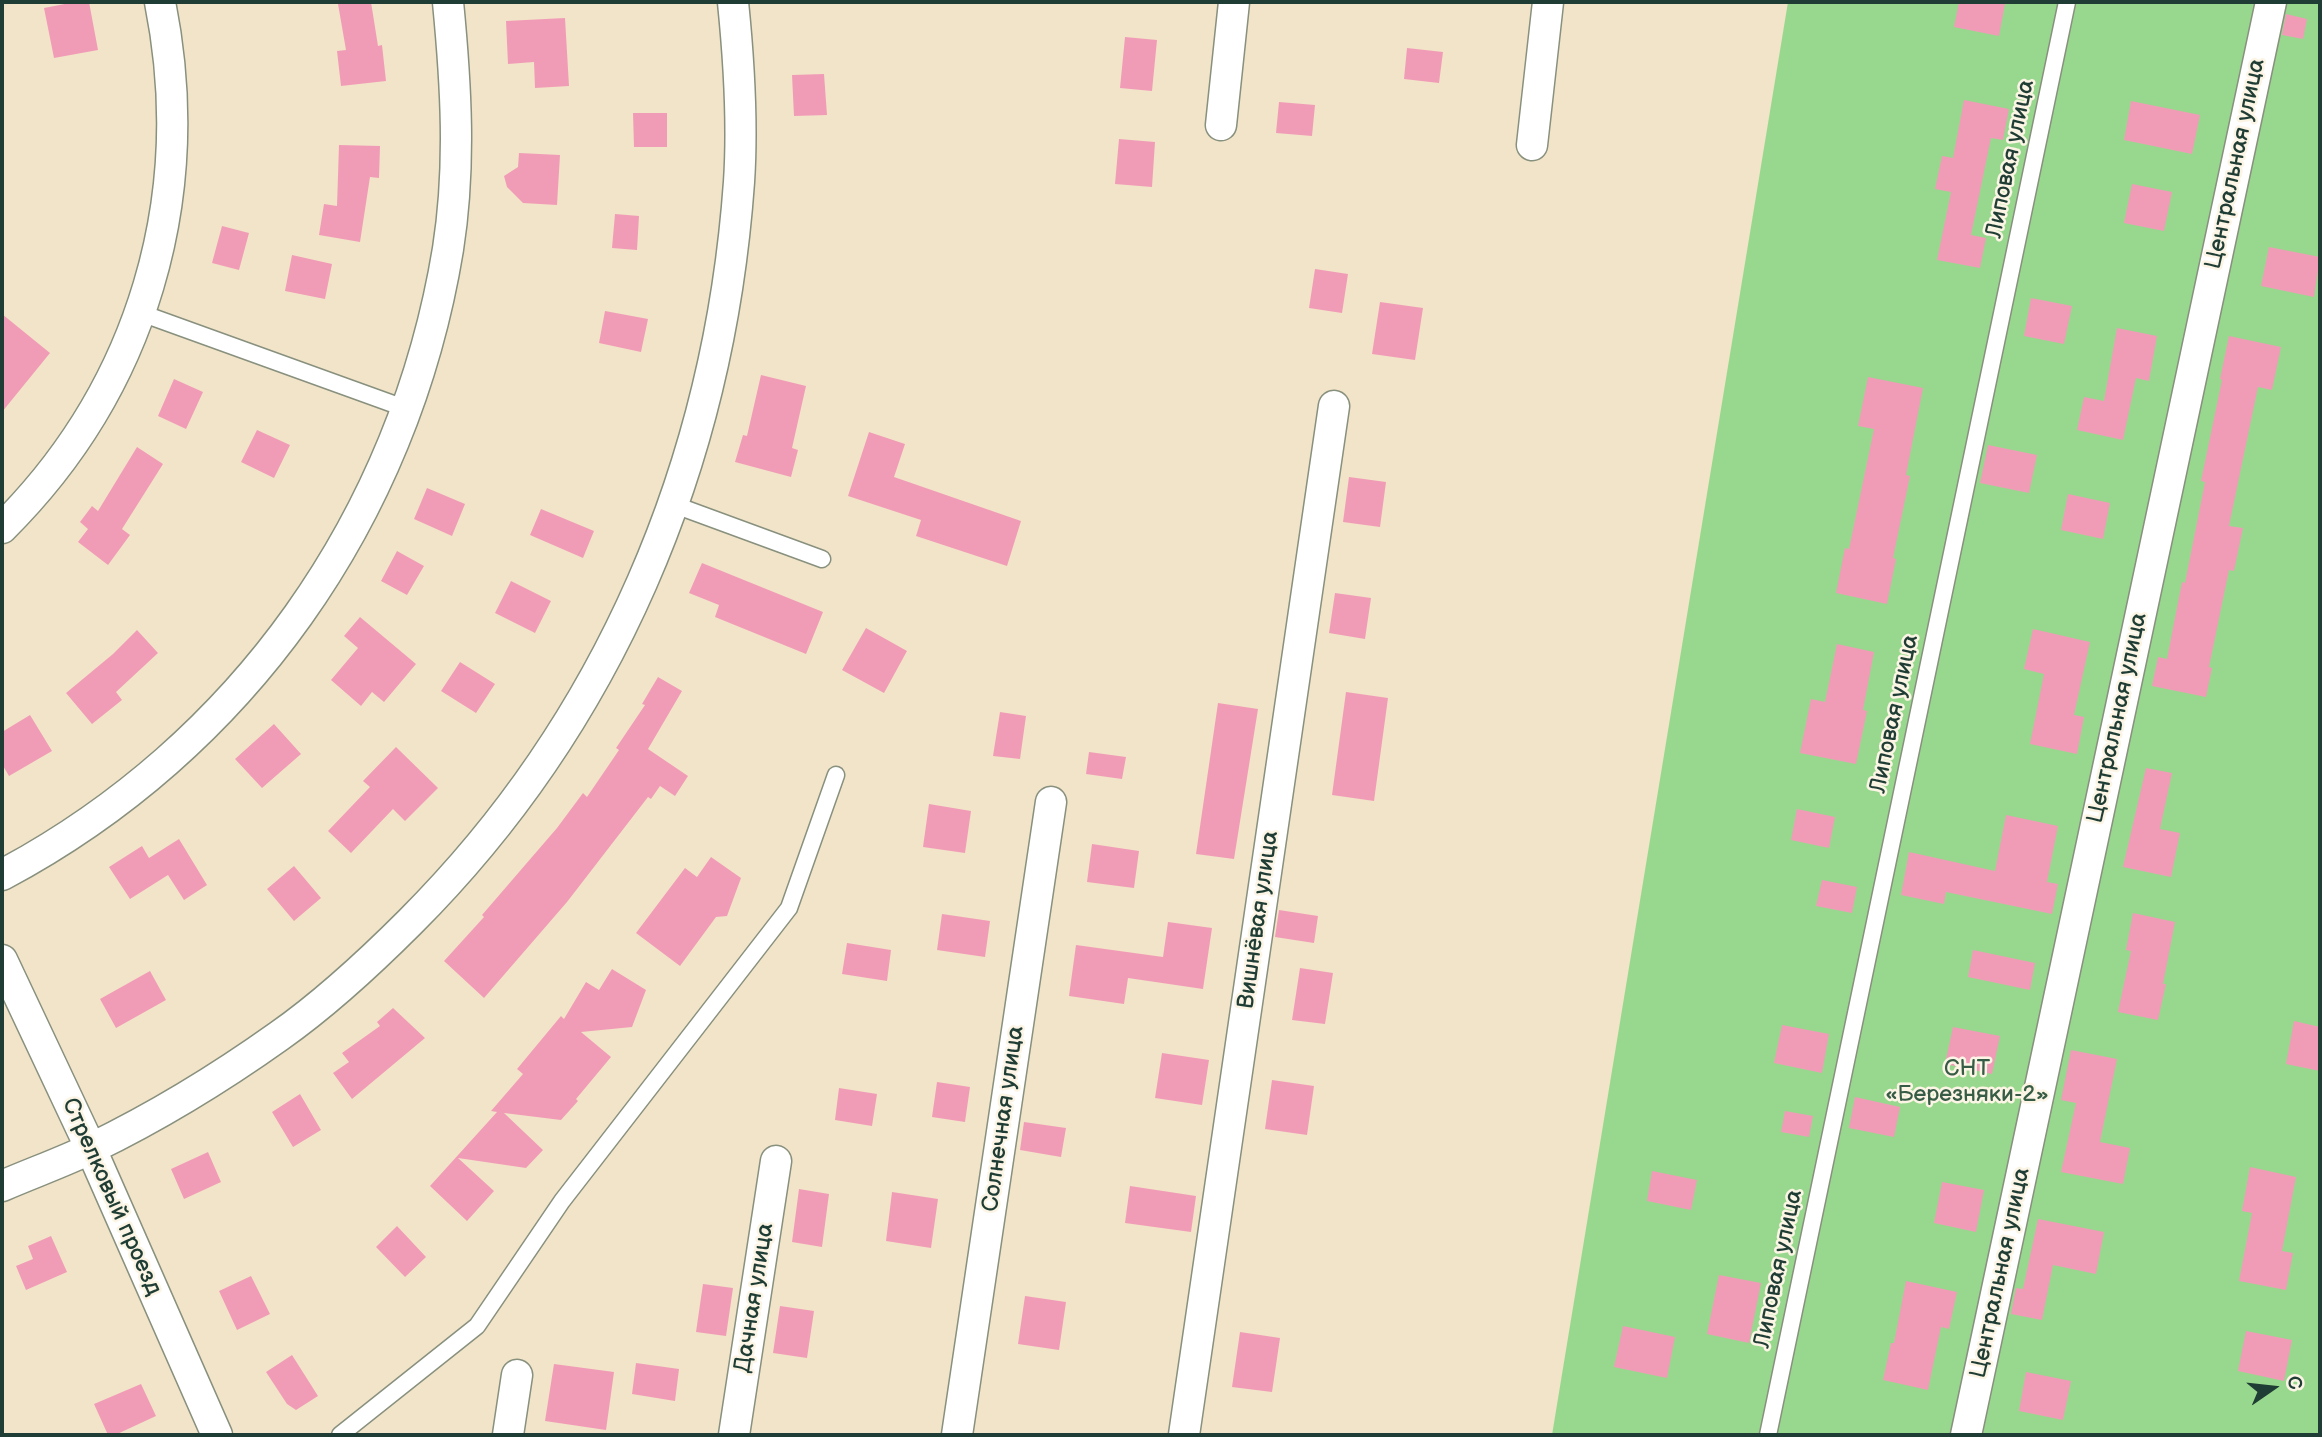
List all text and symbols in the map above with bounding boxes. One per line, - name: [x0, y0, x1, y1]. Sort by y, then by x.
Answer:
- street label: Центральная улица: [2200, 56, 2272, 272]
- street label: Липовая улица: [1981, 77, 2041, 241]
- street label: Центральная улица: [2082, 610, 2154, 826]
- street label: Липовая улица: [1865, 632, 1925, 796]
- street label: Вишнёвая улица: [1233, 829, 1285, 1011]
- street label: Солнечная улица: [977, 1024, 1031, 1214]
- park label: СНТ «Березняки-2»: [1885, 1055, 2049, 1109]
- street label: Стрелковый проезд: [55, 1094, 167, 1300]
- street label: Центральная улица: [1965, 1165, 2037, 1381]
- street label: Липовая улица: [1749, 1187, 1809, 1351]
- street label: Дачная улица: [730, 1221, 780, 1375]
- north arrow: [2238, 1353, 2308, 1423]
- text: С: [2281, 1374, 2307, 1392]

